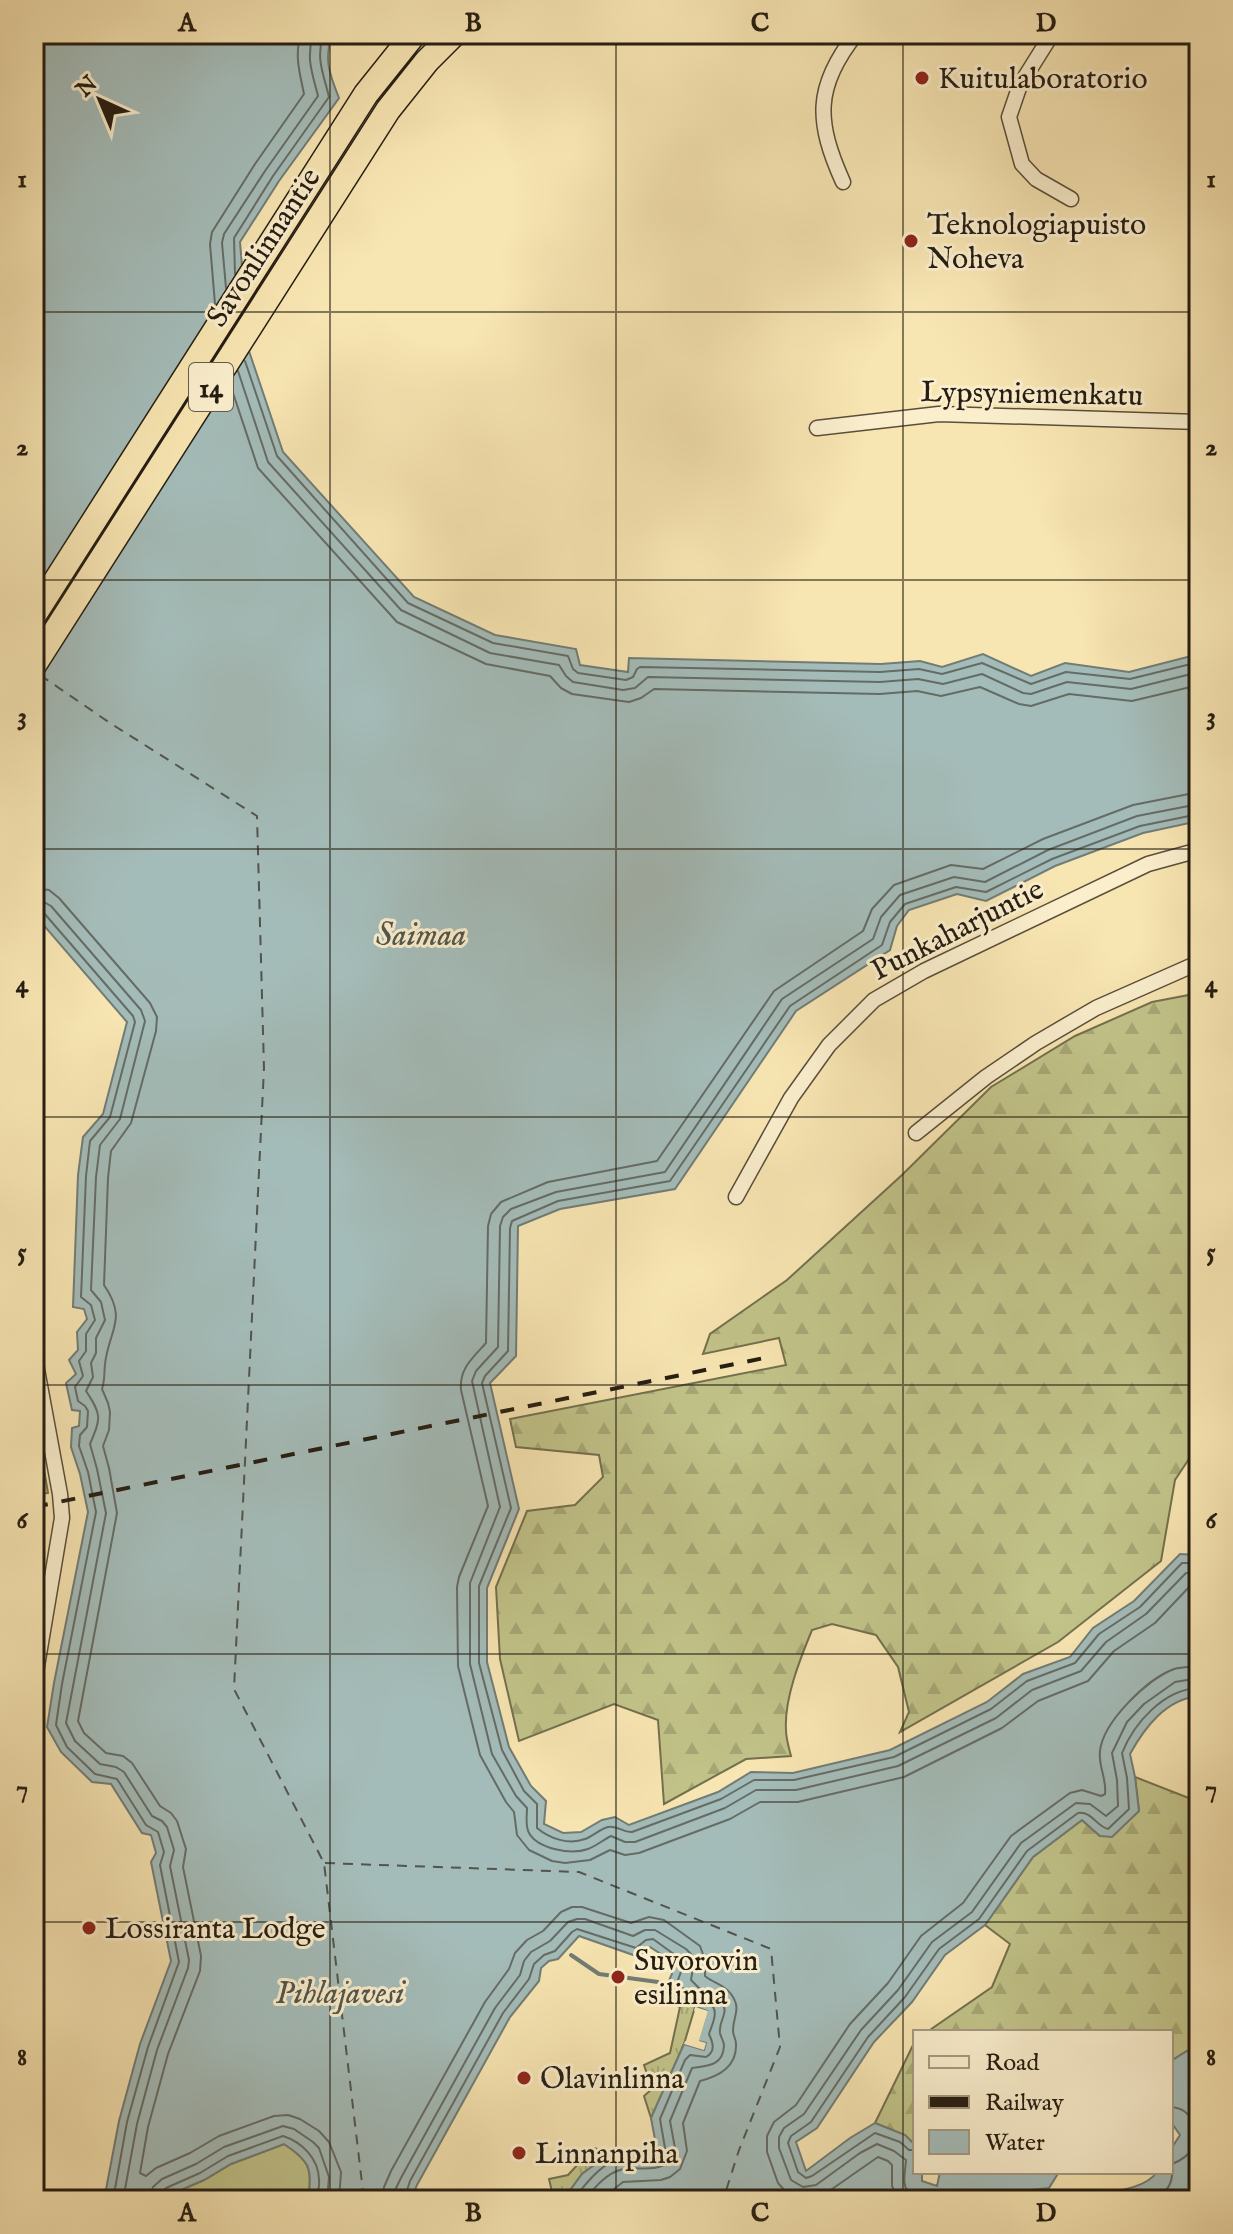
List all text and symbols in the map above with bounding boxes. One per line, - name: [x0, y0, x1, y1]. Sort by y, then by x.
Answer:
- text: A: [177, 7, 197, 40]
- text: B: [464, 7, 482, 40]
- text: C: [751, 7, 770, 40]
- text: D: [1036, 7, 1057, 40]
- north arrow: [60, 60, 140, 140]
- place label: Kuitulaboratorio: [938, 61, 1148, 99]
- marker: Kuitulaboratorio: [913, 69, 931, 87]
- text: N: [70, 70, 104, 104]
- street label: Savonlinnantie: [199, 161, 330, 335]
- text: 1: [17, 163, 27, 196]
- text: 1: [1206, 163, 1216, 196]
- place label: Teknologiapuisto Noheva: [927, 207, 1146, 279]
- marker: Teknologiapuisto Noheva: [902, 232, 920, 250]
- road number: 14: [189, 363, 233, 411]
- street label: Lypsyniemenkatu: [920, 374, 1143, 416]
- text: 2: [16, 431, 28, 464]
- text: 2: [1205, 431, 1217, 464]
- text: 3: [17, 700, 27, 733]
- text: 3: [1206, 700, 1216, 733]
- street label: Punkaharjuntie: [865, 871, 1050, 990]
- water label: Saimaa: [376, 916, 466, 957]
- text: 4: [16, 968, 30, 1001]
- text: 4: [1205, 968, 1219, 1001]
- text: 5: [17, 1236, 27, 1269]
- text: 5: [1206, 1236, 1216, 1269]
- text: 6: [17, 1504, 29, 1537]
- text: 6: [1206, 1504, 1218, 1537]
- text: 7: [16, 1773, 28, 1806]
- text: 7: [1205, 1773, 1217, 1806]
- place label: Lossiranta Lodge: [105, 1911, 325, 1949]
- marker: Lossiranta Lodge: [80, 1919, 98, 1937]
- place label: Suvorovin esilinna: [634, 1943, 758, 2015]
- marker: Suvorovin esilinna: [609, 1968, 627, 1986]
- water label: Pihlajavesi: [276, 1974, 406, 2015]
- legend: [913, 2030, 1173, 2174]
- text: 8: [17, 2041, 27, 2074]
- text: 8: [1206, 2041, 1216, 2074]
- text: Road: [985, 2048, 1039, 2079]
- place label: Olavinlinna: [540, 2061, 684, 2099]
- marker: Olavinlinna: [515, 2069, 533, 2087]
- text: Railway: [985, 2088, 1064, 2119]
- text: Water: [985, 2128, 1045, 2159]
- place label: Linnanpiha: [535, 2136, 678, 2174]
- marker: Linnanpiha: [510, 2144, 528, 2162]
- text: A: [177, 2197, 197, 2230]
- text: B: [464, 2197, 482, 2230]
- text: C: [751, 2197, 770, 2230]
- text: D: [1036, 2197, 1057, 2230]

